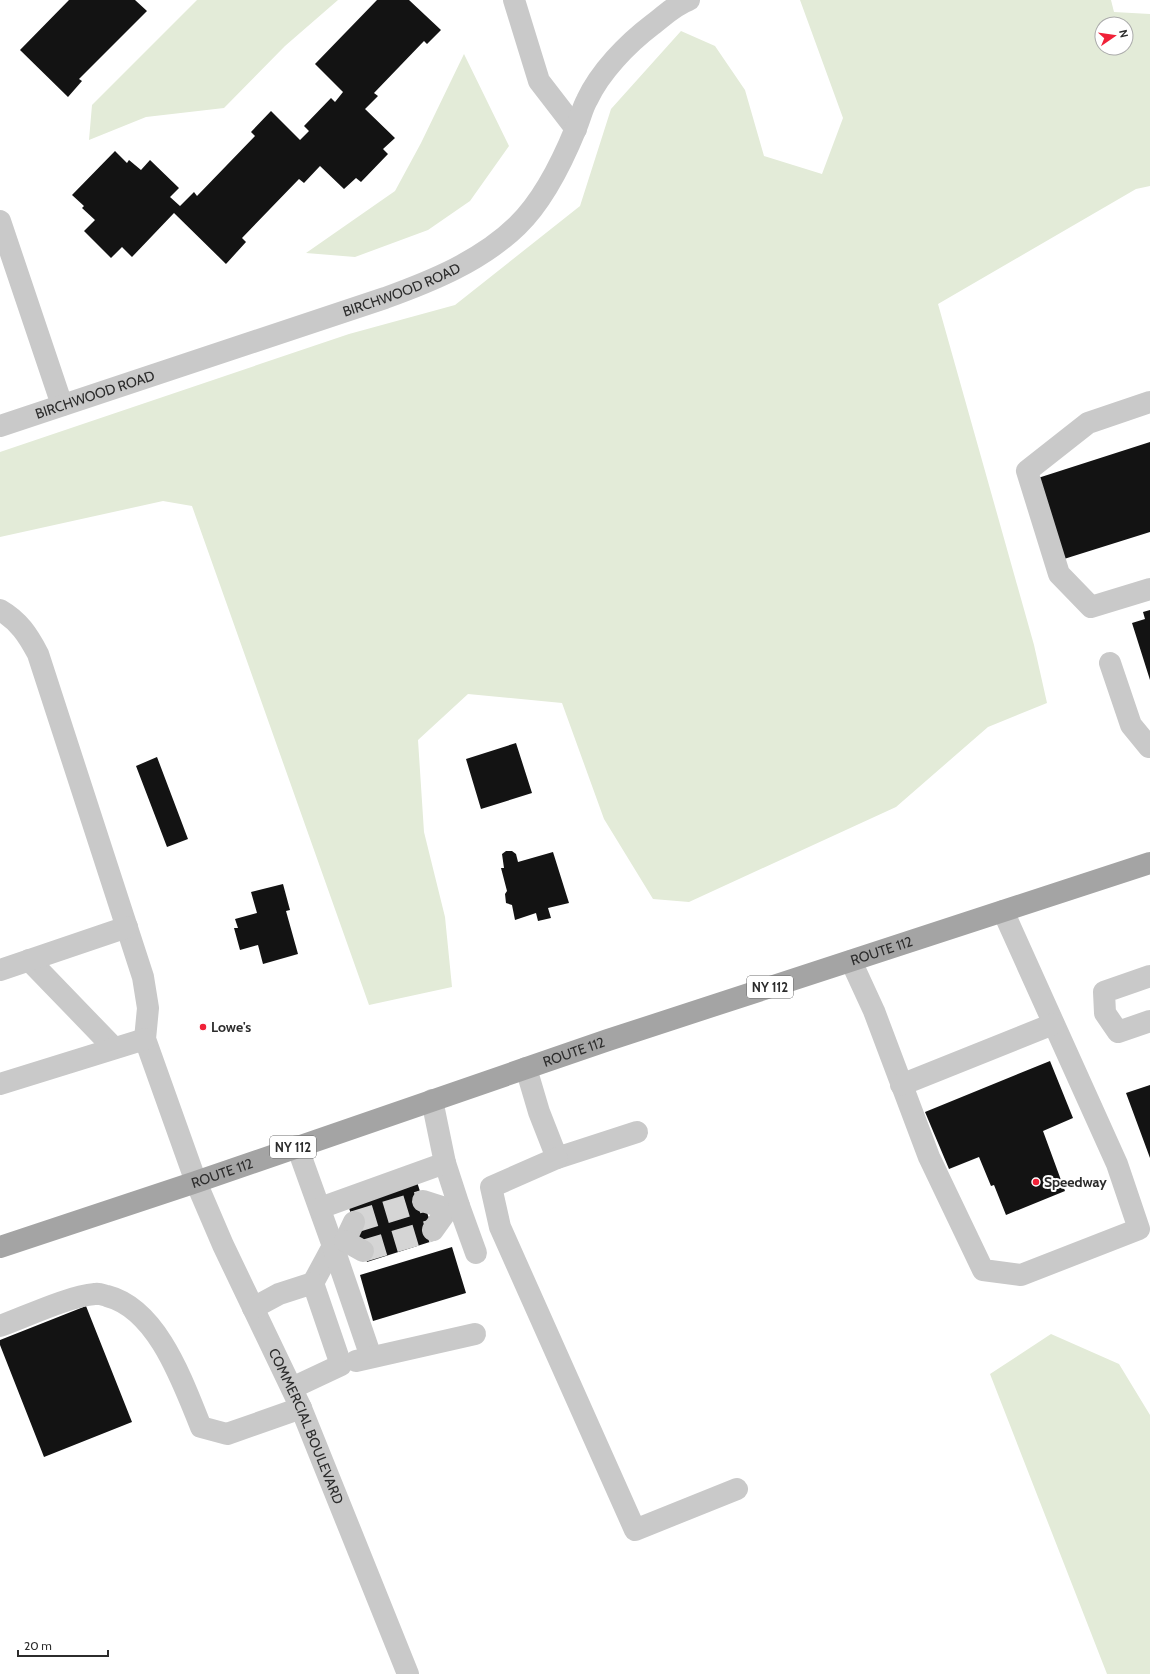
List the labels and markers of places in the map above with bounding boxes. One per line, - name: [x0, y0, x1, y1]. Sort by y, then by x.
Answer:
- place label: Lowe's: [211, 1018, 251, 1036]
- marker: Lowe's: [198, 1022, 208, 1032]
- place label: Speedway: [1044, 1173, 1107, 1191]
- marker: Speedway: [1031, 1177, 1041, 1187]

